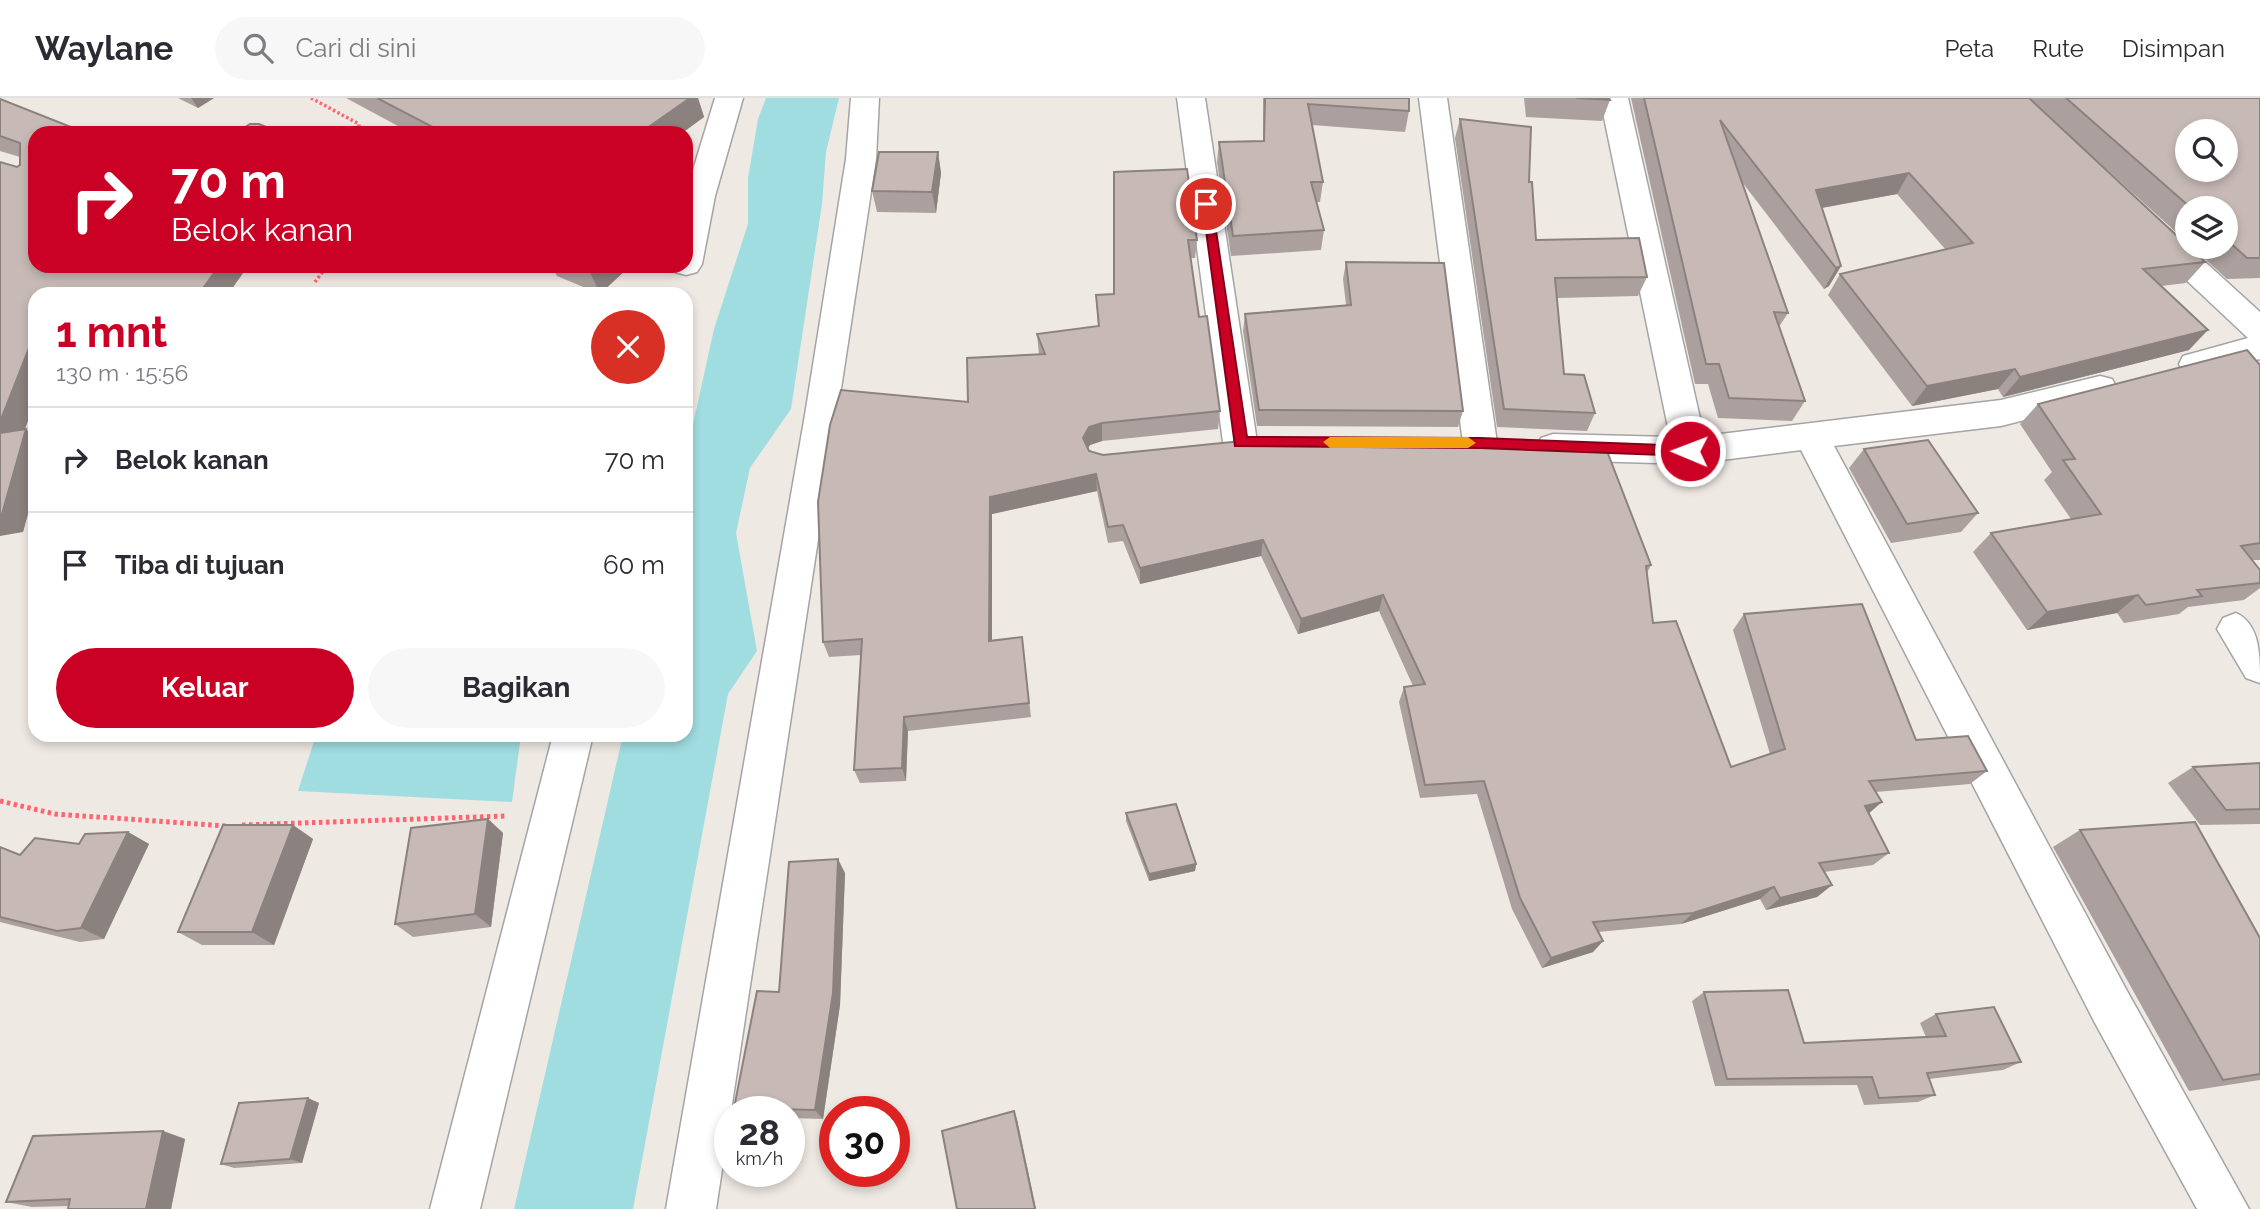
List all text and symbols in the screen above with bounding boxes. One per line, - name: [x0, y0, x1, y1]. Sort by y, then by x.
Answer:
- search box: [215, 17, 705, 80]
- text: Waylane: [35, 29, 173, 68]
- icon: search: [239, 29, 277, 67]
- text: Cari di sini: [295, 33, 416, 63]
- text: Peta: [1944, 34, 1994, 63]
- text: Rute: [2032, 34, 2084, 63]
- text: Disimpan: [2122, 34, 2225, 63]
- map controls: [2175, 119, 2238, 259]
- button: search: [2175, 119, 2238, 182]
- text: 70 m: [171, 152, 286, 209]
- icon: right: [56, 154, 147, 245]
- pin: [1176, 174, 1236, 234]
- icon: arrive: [1187, 185, 1225, 223]
- button: layers: [2175, 196, 2238, 259]
- text: Belok kanan: [171, 211, 353, 248]
- text: 1 mnt: [56, 308, 167, 357]
- button: close: [591, 310, 665, 384]
- text: 130 m · 15:56: [56, 359, 188, 386]
- position arrow: [1653, 414, 1727, 488]
- icon: right: [56, 441, 94, 479]
- text: Belok kanan: [115, 445, 269, 475]
- text: 70 m: [605, 445, 665, 475]
- icon: arrive: [56, 546, 94, 584]
- text: Tiba di tujuan: [115, 550, 285, 580]
- text: 60 m: [603, 550, 665, 580]
- button: Keluar: [56, 648, 354, 728]
- button: Bagikan: [368, 648, 665, 728]
- speed limit sign: 30: [819, 1096, 910, 1187]
- text: 28: [739, 1112, 780, 1153]
- text: km/h: [736, 1148, 783, 1169]

